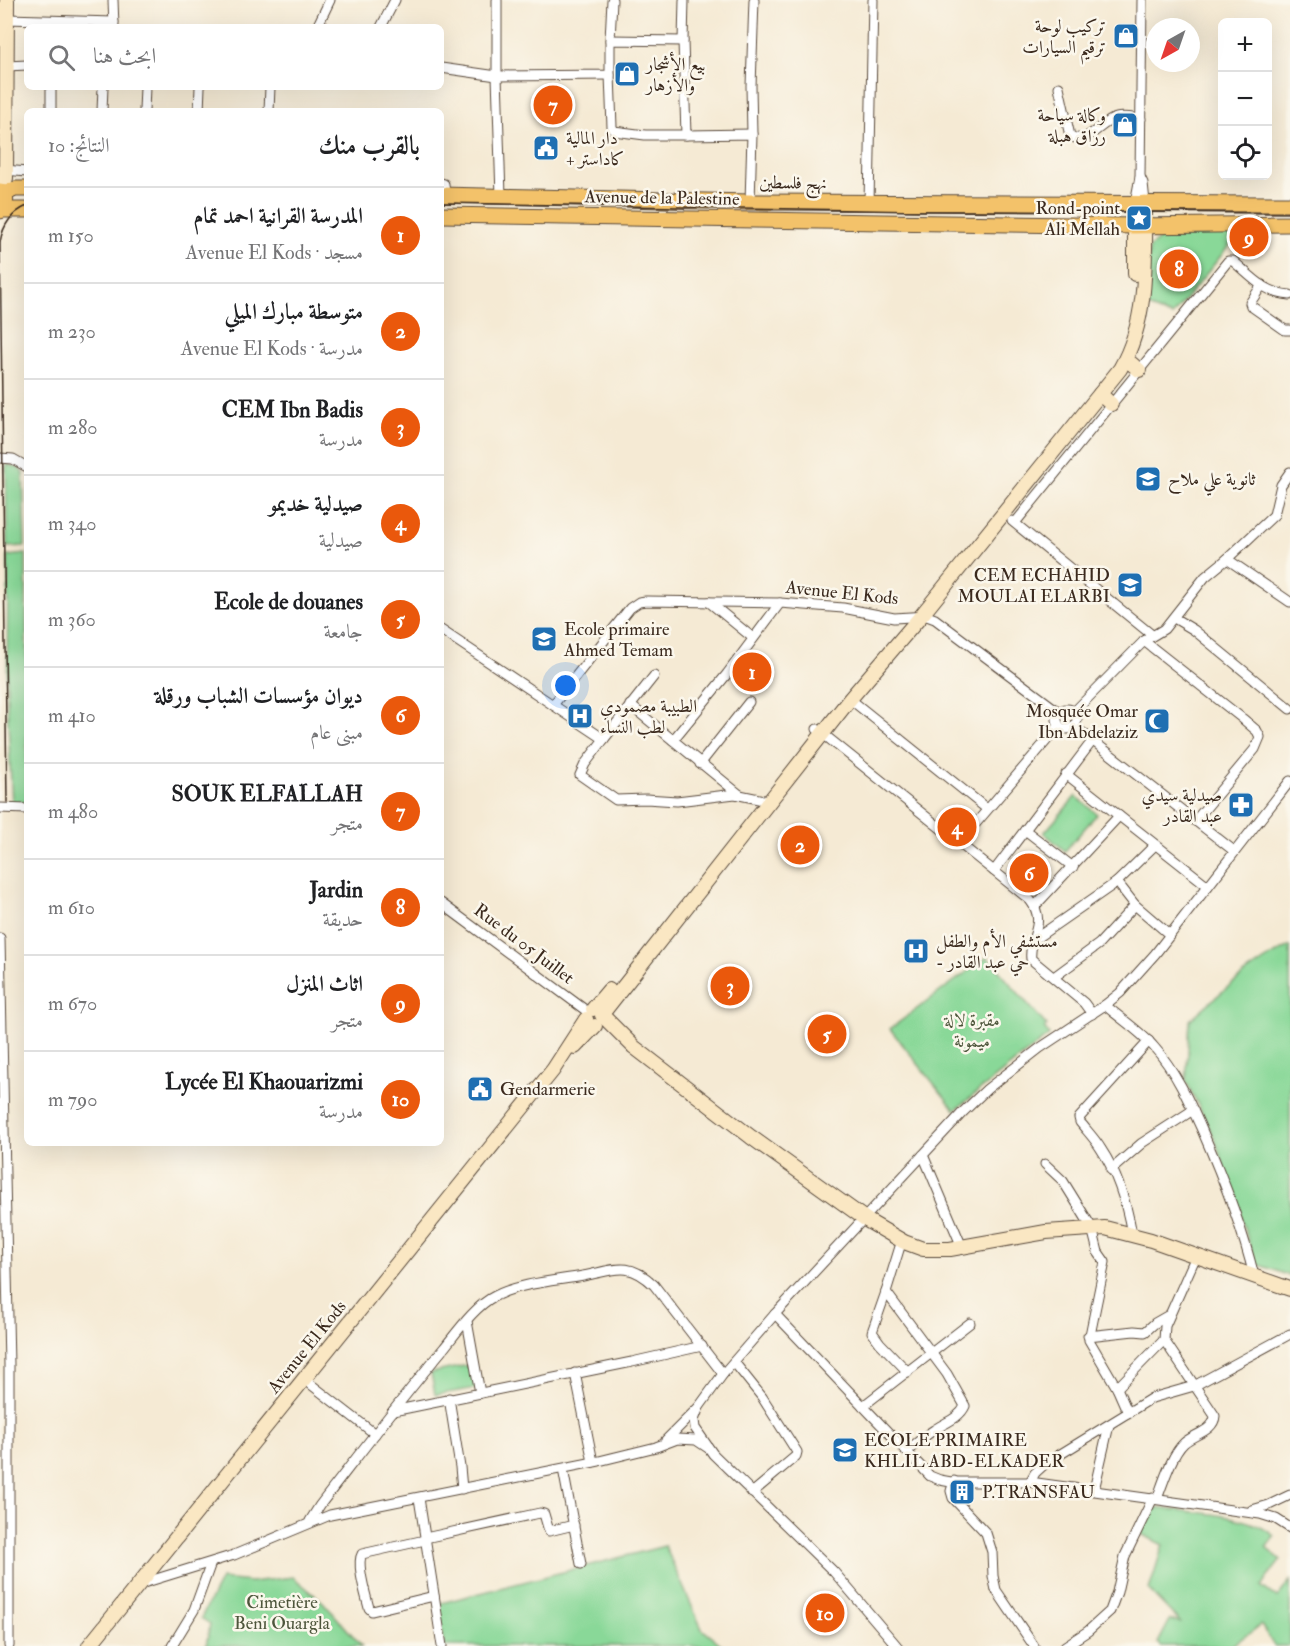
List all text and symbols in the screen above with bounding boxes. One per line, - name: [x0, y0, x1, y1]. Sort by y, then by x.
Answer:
- place label: تركيب لوحة ترقيم السيارات: [1022, 15, 1106, 65]
- north arrow: [1146, 18, 1200, 72]
- map controls: [1218, 18, 1272, 180]
- button: +: [1218, 18, 1272, 72]
- shop icon: تركيب لوحة ترقيم السيارات: [1111, 21, 1141, 51]
- search box: [24, 24, 444, 90]
- icon: search: [45, 41, 78, 74]
- text: ابحث هنا: [93, 42, 156, 70]
- place label: بيع الأشجار والأزهار: [644, 51, 705, 97]
- shop icon: بيع الأشجار والأزهار: [612, 59, 642, 89]
- button: −: [1218, 72, 1272, 126]
- pin: 7: [534, 82, 572, 128]
- place label: وكالة سياحة رزاق هبلة: [1037, 104, 1106, 148]
- shop icon: وكالة سياحة رزاق هبلة: [1110, 110, 1140, 140]
- button: locate: [1218, 126, 1272, 180]
- place label: دار المالية + كاداستر: [566, 127, 625, 171]
- text: بالقرب منك: [318, 130, 420, 162]
- text: النتائج: 10: [48, 133, 110, 158]
- public building icon: دار المالية + كاداستر: [531, 133, 561, 163]
- street label: نهج فلسطين: [759, 171, 827, 199]
- street label: Avenue de la Palestine: [583, 185, 740, 211]
- place label: Rond-point Ali Mellah: [1035, 197, 1121, 241]
- text: المدرسة القرانية احمد تمام: [193, 202, 363, 230]
- place icon: Rond-point Ali Mellah: [1124, 203, 1154, 233]
- pin: 9: [1230, 214, 1268, 260]
- text: 150 m: [48, 223, 94, 248]
- text: 1: [397, 223, 404, 248]
- text: مسجد · Avenue El Kods: [186, 240, 363, 265]
- pin: 8: [1160, 246, 1198, 292]
- text: متوسطة مبارك الميلي: [225, 298, 363, 326]
- text: 230 m: [48, 319, 96, 344]
- text: 2: [395, 319, 406, 344]
- text: مدرسة · Avenue El Kods: [181, 336, 363, 361]
- text: CEM Ibn Badis: [222, 396, 363, 424]
- text: 280 m: [48, 415, 98, 440]
- text: 3: [397, 415, 404, 440]
- text: مدرسة: [319, 427, 363, 452]
- school or university icon: ثانوية علي ملاح: [1133, 464, 1163, 494]
- place label: ثانوية علي ملاح: [1168, 468, 1256, 496]
- text: صيدلية خديمو: [269, 490, 363, 518]
- text: 340 m: [48, 511, 96, 536]
- text: 4: [395, 511, 406, 536]
- text: صيدلية: [319, 528, 363, 553]
- place label: CEM ECHAHID MOULAI ELARBI: [958, 564, 1110, 608]
- school or university icon: CEM ECHAHID MOULAI ELARBI: [1115, 570, 1145, 600]
- street label: Avenue El Kods: [783, 576, 900, 610]
- text: Ecole de douanes: [214, 588, 363, 616]
- text: 360 m: [48, 607, 96, 632]
- text: 5: [396, 607, 405, 632]
- place label: Ecole primaire Ahmed Temam: [563, 618, 673, 662]
- text: جامعة: [324, 619, 363, 644]
- school or university icon: Ecole primaire Ahmed Temam: [529, 624, 559, 654]
- pin: 1: [732, 650, 771, 694]
- your location: [551, 671, 580, 700]
- text: ديوان مؤسسات الشباب ورقلة: [155, 682, 363, 710]
- place label: الطبيبة مصمودي لطب النساء: [600, 695, 697, 739]
- place label: Mosquée Omar Ibn Abdelaziz: [1026, 700, 1138, 744]
- hospital icon: الطبيبة مصمودي لطب النساء: [565, 701, 595, 731]
- text: 410 m: [48, 703, 96, 728]
- text: 6: [395, 703, 406, 728]
- mosque icon: Mosquée Omar Ibn Abdelaziz: [1142, 706, 1172, 736]
- text: مبنى عام: [310, 720, 363, 745]
- text: SOUK ELFALLAH: [171, 780, 363, 808]
- place label: صيدلية سيدي عبد القادر: [1142, 784, 1222, 828]
- pharmacy icon: صيدلية سيدي عبد القادر: [1226, 790, 1256, 820]
- text: 480 m: [48, 799, 98, 824]
- text: 7: [396, 799, 405, 824]
- pin: 4: [938, 804, 976, 850]
- text: متجر: [331, 811, 363, 836]
- pin: 2: [780, 822, 820, 868]
- pin: 6: [1010, 850, 1048, 896]
- text: Jardin: [309, 876, 363, 904]
- text: 610 m: [48, 895, 95, 920]
- text: 8: [396, 895, 405, 920]
- street label: Rue du 05 Juillet: [469, 899, 579, 989]
- text: حديقة: [323, 907, 363, 932]
- place label: مستشفي الأم والطفل - حي عبد القادر: [936, 928, 1058, 977]
- hospital icon: مستشفي الأم والطفل - حي عبد القادر: [901, 936, 931, 966]
- pin: 3: [710, 964, 750, 1008]
- text: اثاث المنزل: [286, 970, 363, 998]
- text: 670 m: [48, 991, 97, 1016]
- text: 9: [395, 991, 406, 1016]
- text: متجر: [331, 1008, 363, 1033]
- park label: مقبرة لالة ميمونة: [943, 1009, 1000, 1053]
- pin: 5: [808, 1012, 846, 1056]
- text: Lycée El Khaouarizmi: [165, 1068, 363, 1096]
- public building icon: Gendarmerie: [465, 1074, 495, 1104]
- place label: Gendarmerie: [500, 1078, 596, 1101]
- text: 790 m: [48, 1087, 97, 1112]
- text: 10: [392, 1087, 409, 1112]
- text: مدرسة: [319, 1099, 363, 1124]
- street label: Avenue El Kods: [262, 1296, 352, 1399]
- place label: ECOLE PRIMAIRE KHLIL ABD-ELKADER: [864, 1429, 1065, 1473]
- school or university icon: ECOLE PRIMAIRE KHLIL ABD-ELKADER: [830, 1435, 860, 1465]
- building icon: P.TRANSFAU: [947, 1477, 977, 1507]
- place label: P.TRANSFAU: [982, 1481, 1095, 1504]
- pin: 10: [806, 1590, 844, 1636]
- park label: Cimetière Beni Ouargla: [234, 1591, 331, 1635]

